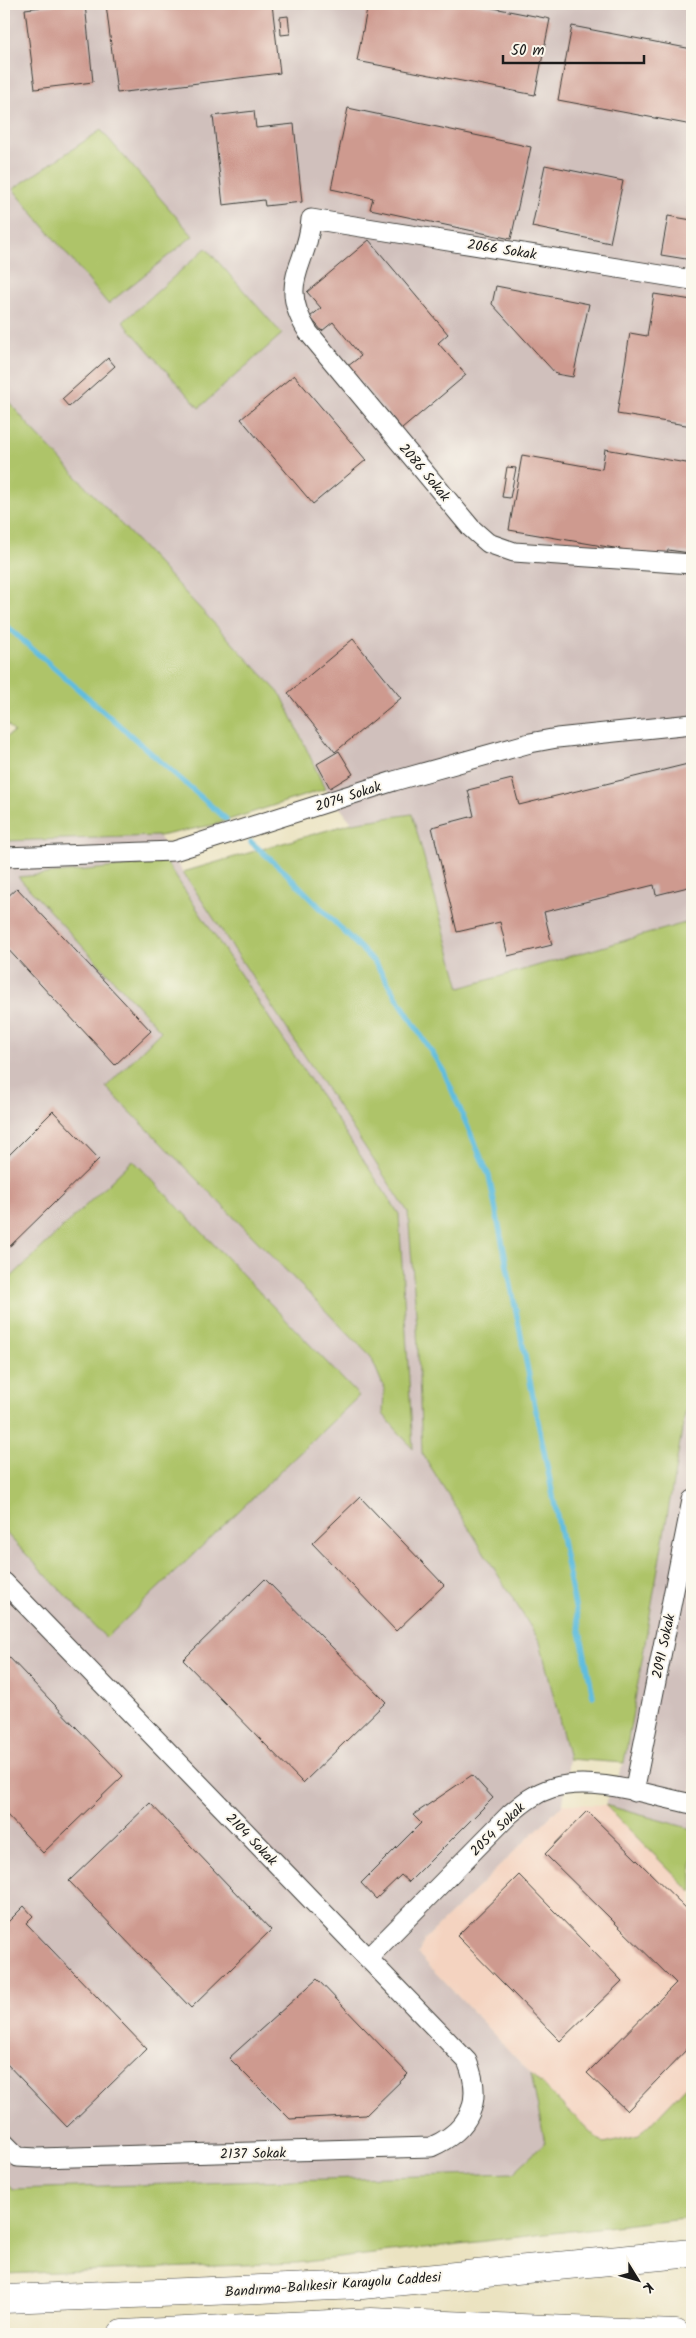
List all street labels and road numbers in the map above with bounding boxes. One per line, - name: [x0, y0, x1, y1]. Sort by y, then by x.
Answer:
- street label: 2066 Sokak: [466, 234, 538, 266]
- street label: 2086 Sokak: [393, 439, 456, 507]
- street label: 2074 Sokak: [312, 776, 385, 818]
- street label: 2091 Sokak: [646, 1611, 682, 1681]
- street label: 2054 Sokak: [465, 1797, 531, 1862]
- street label: 2104 Sokak: [220, 1808, 283, 1872]
- street label: 2137 Sokak: [220, 2142, 287, 2166]
- street label: Bandırma-Balıkesir Karayolu Caddesi: [224, 2266, 443, 2304]

